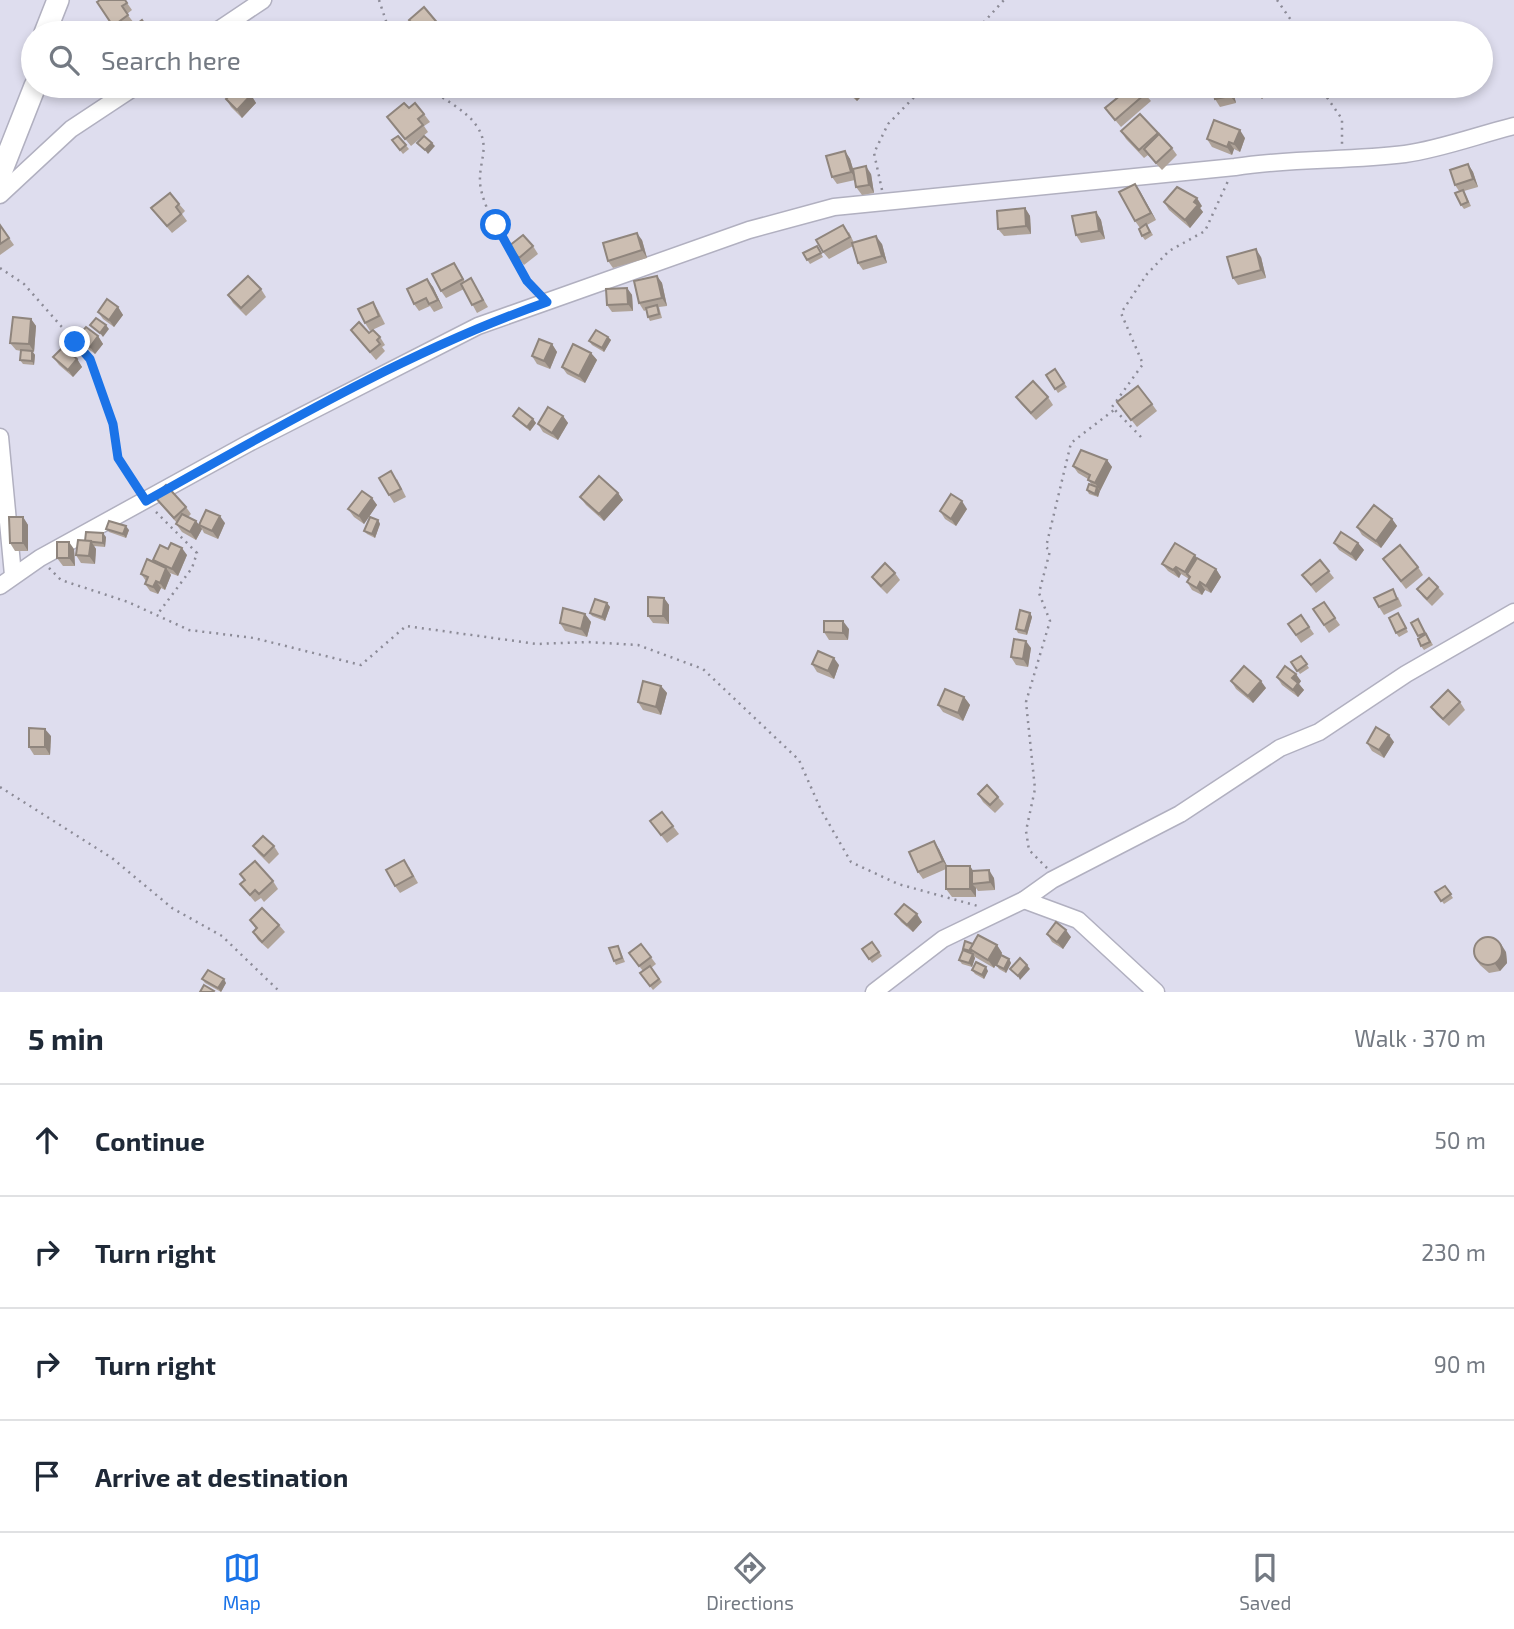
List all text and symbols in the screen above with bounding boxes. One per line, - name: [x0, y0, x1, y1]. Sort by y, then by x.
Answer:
- search box: [21, 21, 1493, 98]
- icon: search: [45, 41, 83, 79]
- text: Search here: [101, 44, 241, 75]
- route start: [480, 209, 511, 240]
- route end: [59, 326, 90, 357]
- text: 5 min: [28, 1020, 104, 1056]
- text: Walk · 370 m: [1354, 1024, 1486, 1052]
- icon: ahead: [28, 1121, 66, 1159]
- text: Continue: [95, 1125, 205, 1156]
- text: 50 m: [1435, 1126, 1486, 1154]
- icon: right: [28, 1233, 66, 1271]
- text: Turn right: [95, 1237, 216, 1268]
- text: 230 m: [1421, 1238, 1486, 1266]
- icon: right: [28, 1345, 66, 1383]
- text: Turn right: [95, 1349, 216, 1380]
- text: 90 m: [1434, 1350, 1486, 1378]
- icon: arrive: [28, 1457, 66, 1495]
- text: Arrive at destination: [95, 1461, 348, 1492]
- tab: Map: [223, 1549, 261, 1614]
- tab: Directions: [706, 1549, 794, 1614]
- tab: Saved: [1239, 1549, 1291, 1614]

